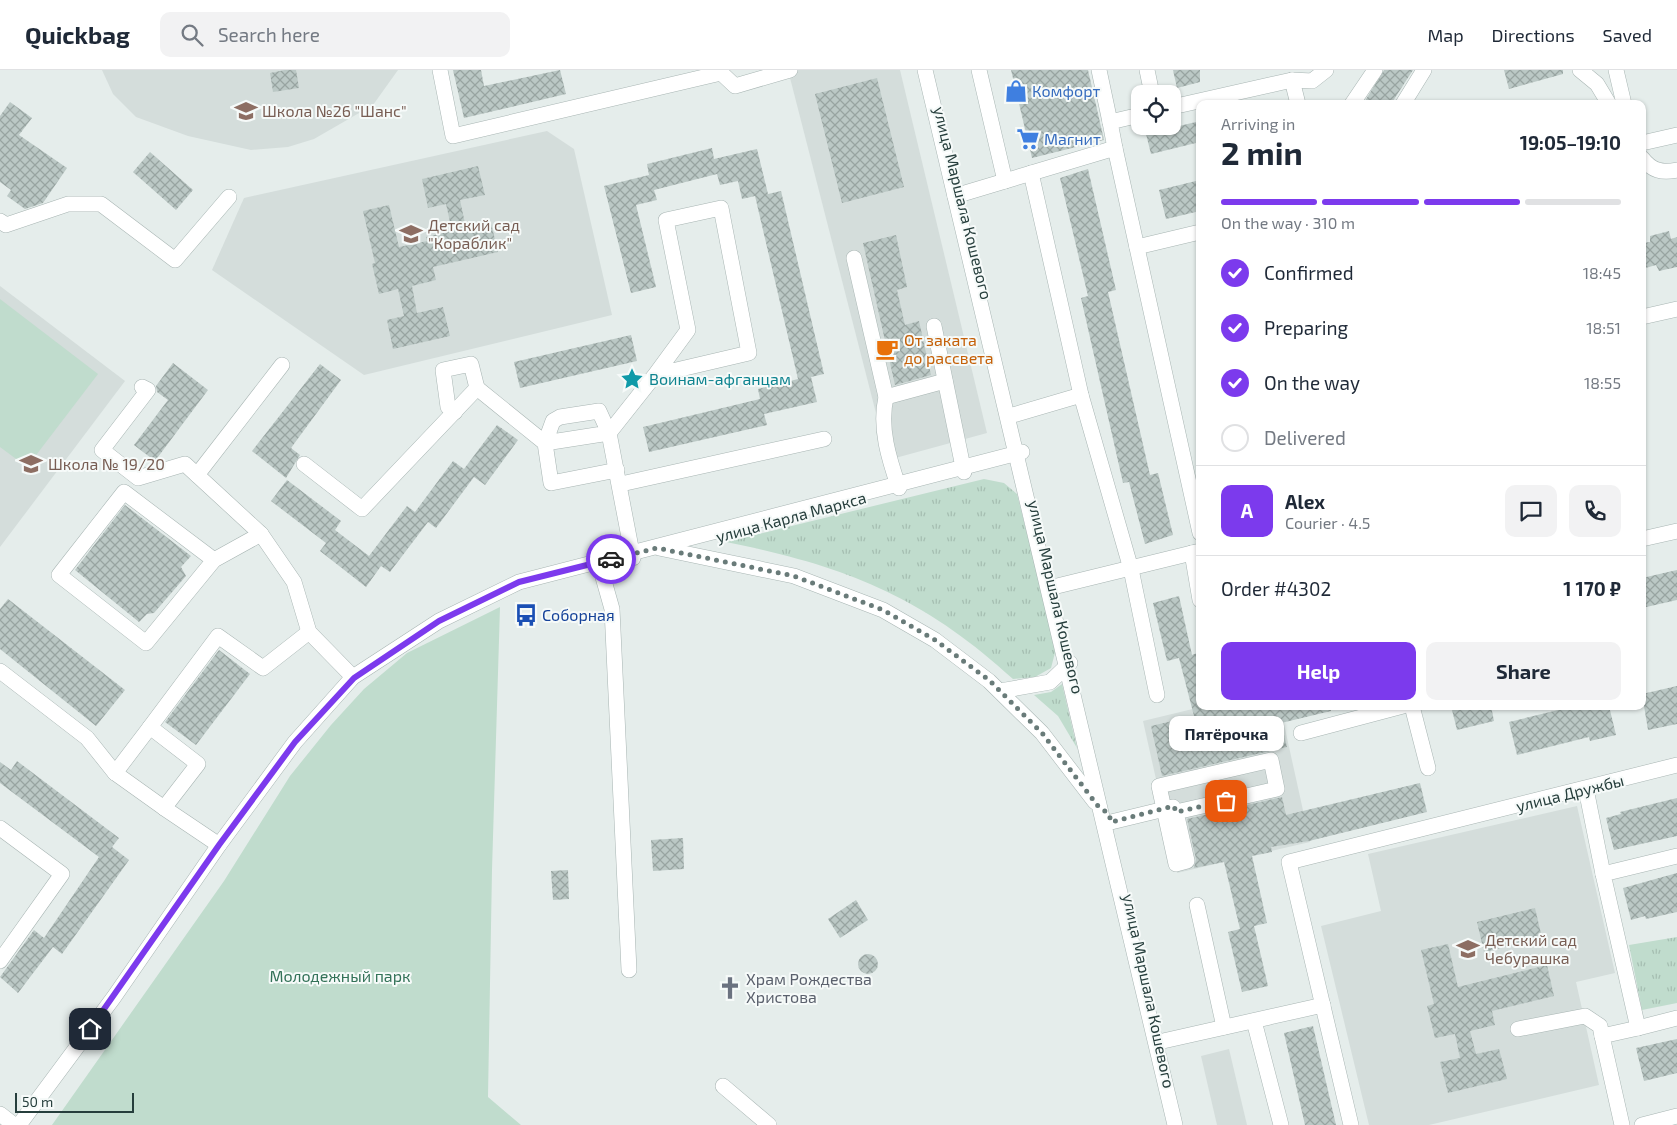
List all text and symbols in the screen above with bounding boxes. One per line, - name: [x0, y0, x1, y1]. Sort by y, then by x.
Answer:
- search box: [160, 12, 510, 57]
- text: Quickbag: [25, 20, 130, 49]
- icon: search: [178, 21, 206, 49]
- text: Search here: [218, 23, 320, 46]
- text: Map: [1427, 24, 1464, 46]
- text: Directions: [1492, 24, 1575, 46]
- text: Saved: [1603, 24, 1652, 46]
- shop icon: Комфорт: [1003, 78, 1029, 104]
- place label: Комфорт: [1032, 81, 1101, 100]
- map controls: [1131, 85, 1181, 135]
- button: locate: [1131, 85, 1181, 135]
- school or university icon: Школа №26 "Шанс": [233, 98, 259, 124]
- place label: Школа №26 "Шанс": [262, 101, 407, 120]
- street label: улица Маршала Кошевого: [929, 104, 997, 302]
- text: Arriving in: [1221, 114, 1295, 133]
- supermarket icon: Магнит: [1015, 126, 1041, 152]
- place label: Магнит: [1044, 129, 1101, 148]
- text: 19:05–19:10: [1520, 131, 1621, 154]
- text: 2 min: [1221, 133, 1303, 171]
- text: On the way · 310 m: [1221, 213, 1355, 232]
- place label: Детский сад "Кораблик": [428, 215, 520, 252]
- school or university icon: Детский сад "Кораблик": [398, 221, 424, 247]
- icon: check: [1221, 259, 1249, 287]
- text: Confirmed: [1264, 261, 1354, 284]
- text: 18:45: [1583, 263, 1621, 282]
- icon: check: [1221, 314, 1249, 342]
- text: Preparing: [1264, 316, 1348, 339]
- text: 18:51: [1586, 318, 1621, 337]
- place label: От заката до рассвета: [904, 330, 994, 367]
- cafe icon: От заката до рассвета: [874, 336, 900, 362]
- place icon: Воинам-афганцам: [619, 366, 645, 392]
- place label: Воинам-афганцам: [649, 369, 791, 388]
- icon: check: [1221, 369, 1249, 397]
- text: On the way: [1264, 371, 1360, 394]
- text: 18:55: [1584, 373, 1621, 392]
- text: Delivered: [1264, 426, 1346, 449]
- school or university icon: Школа № 19/20: [18, 451, 44, 477]
- place label: Школа № 19/20: [48, 454, 165, 473]
- button: chat: [1505, 485, 1557, 537]
- button: phone: [1569, 485, 1621, 537]
- street label: улица Карла Маркса: [714, 487, 868, 547]
- text: Alex: [1285, 490, 1325, 513]
- street label: улица Маршала Кошевого: [1024, 498, 1088, 696]
- text: A: [1241, 499, 1253, 522]
- text: Courier · 4.5: [1285, 513, 1370, 532]
- courier: [586, 534, 636, 584]
- icon: car: [597, 545, 625, 573]
- text: Order #4302: [1221, 577, 1331, 600]
- text: 1 170 ₽: [1563, 577, 1621, 600]
- bus stop icon: Соборная: [513, 602, 539, 628]
- place label: Соборная: [542, 605, 615, 624]
- button: Help: [1221, 642, 1416, 700]
- button: Share: [1426, 642, 1621, 700]
- callout: Пятёрочка: [1168, 716, 1284, 751]
- text: Пятёрочка: [1185, 724, 1268, 743]
- street label: улица Дружбы: [1514, 770, 1626, 816]
- pin: [1205, 780, 1247, 822]
- icon: bag: [1212, 787, 1240, 815]
- street label: улица Маршала Кошевого: [1119, 892, 1179, 1090]
- place label: Детский сад Чебурашка: [1485, 930, 1577, 968]
- school or university icon: Детский сад Чебурашка: [1455, 936, 1481, 962]
- park label: Молодежный парк: [269, 966, 411, 985]
- place label: Храм Рождества Христова: [746, 969, 872, 1006]
- church icon: Храм Рождества Христова: [717, 975, 743, 1001]
- pin: [69, 1008, 111, 1050]
- icon: home: [76, 1015, 104, 1043]
- scale bar: [15, 1090, 134, 1113]
- text: 50 m: [22, 1093, 53, 1110]

